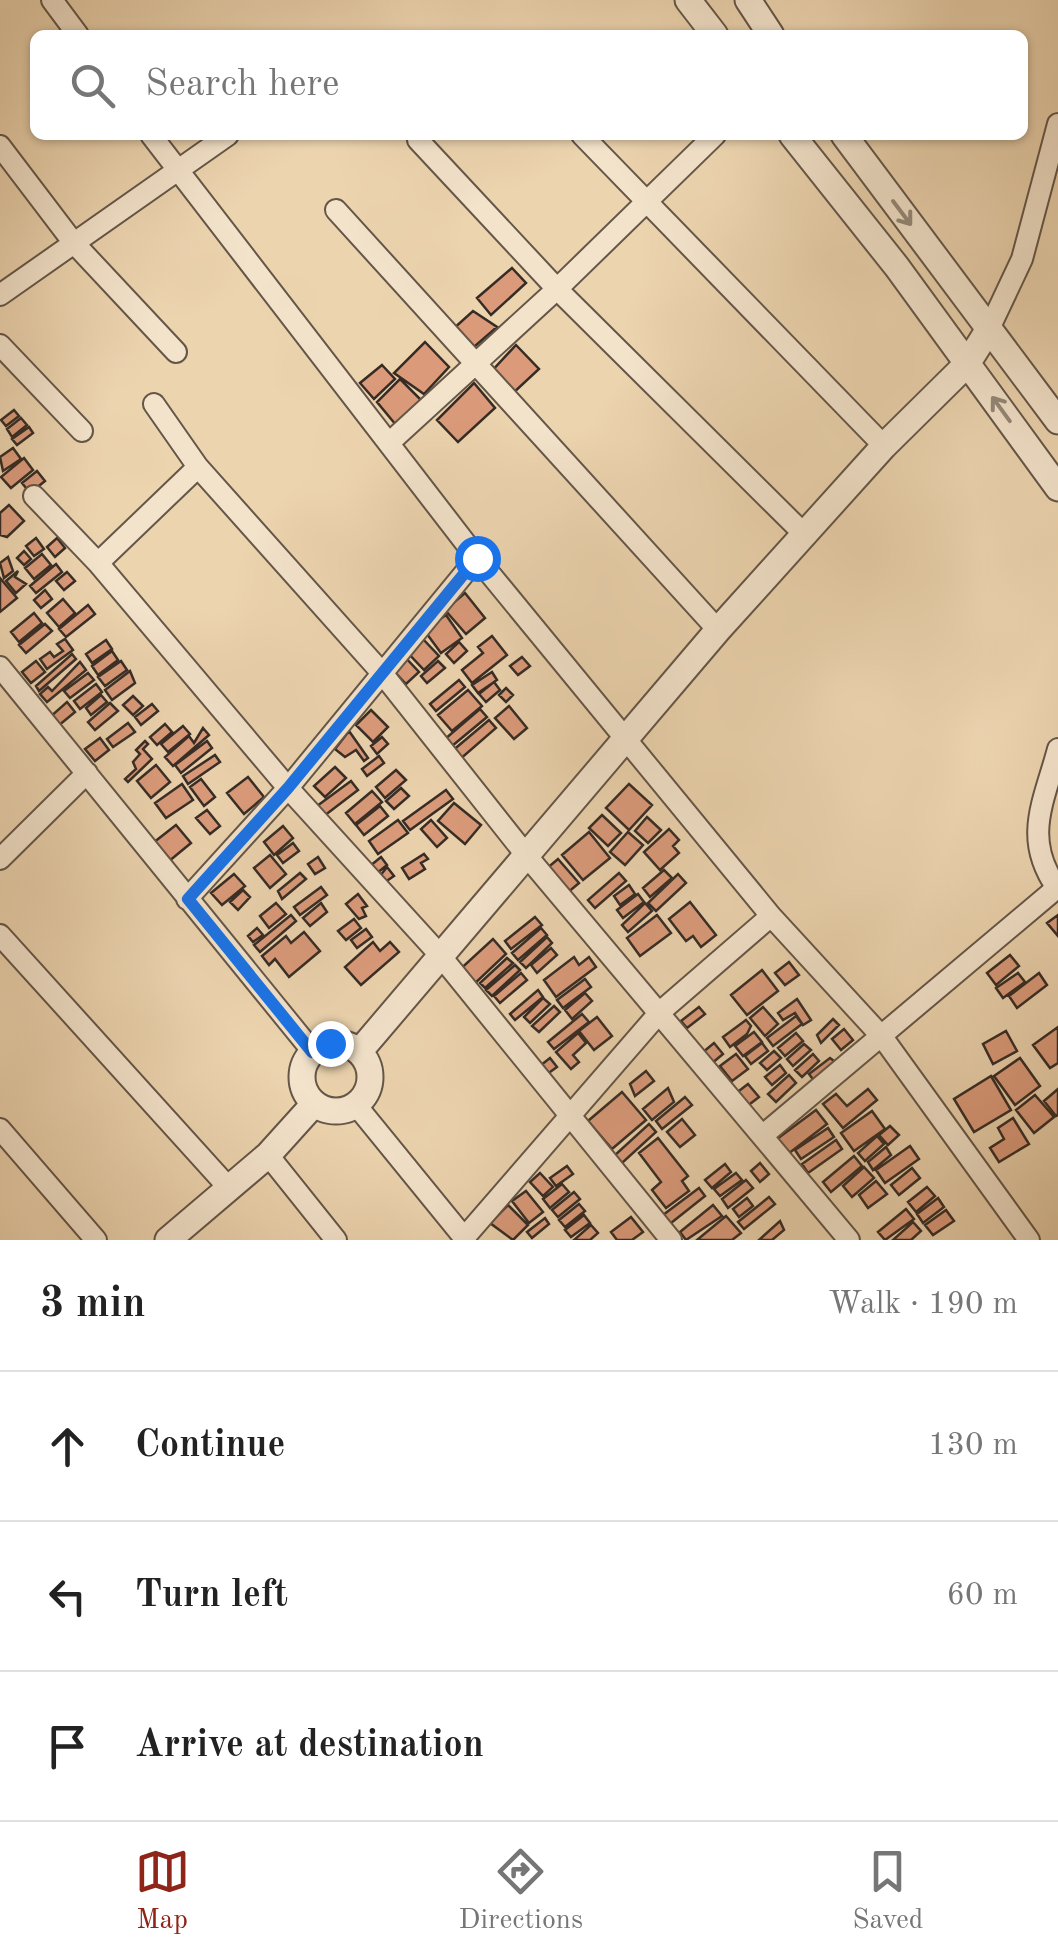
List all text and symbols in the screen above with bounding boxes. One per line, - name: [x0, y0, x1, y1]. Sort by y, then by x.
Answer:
- search box: [30, 30, 1028, 140]
- icon: search: [65, 58, 120, 113]
- text: Search here: [145, 66, 340, 104]
- one-way arrow: [892, 199, 913, 226]
- one-way arrow: [990, 396, 1011, 423]
- route start: [455, 536, 501, 582]
- route end: [308, 1021, 354, 1067]
- text: 3 min: [40, 1284, 146, 1326]
- text: Walk · 190 m: [828, 1289, 1018, 1321]
- icon: ahead: [40, 1419, 95, 1474]
- text: Continue: [135, 1427, 285, 1465]
- text: 130 m: [928, 1430, 1018, 1462]
- icon: left: [40, 1569, 95, 1624]
- text: Turn left: [135, 1577, 288, 1615]
- text: 60 m: [947, 1580, 1018, 1612]
- icon: arrive: [40, 1719, 95, 1774]
- text: Arrive at destination: [135, 1727, 484, 1765]
- tab: Map: [135, 1844, 190, 1939]
- tab: Directions: [459, 1844, 583, 1939]
- tab: Saved: [852, 1844, 923, 1939]

